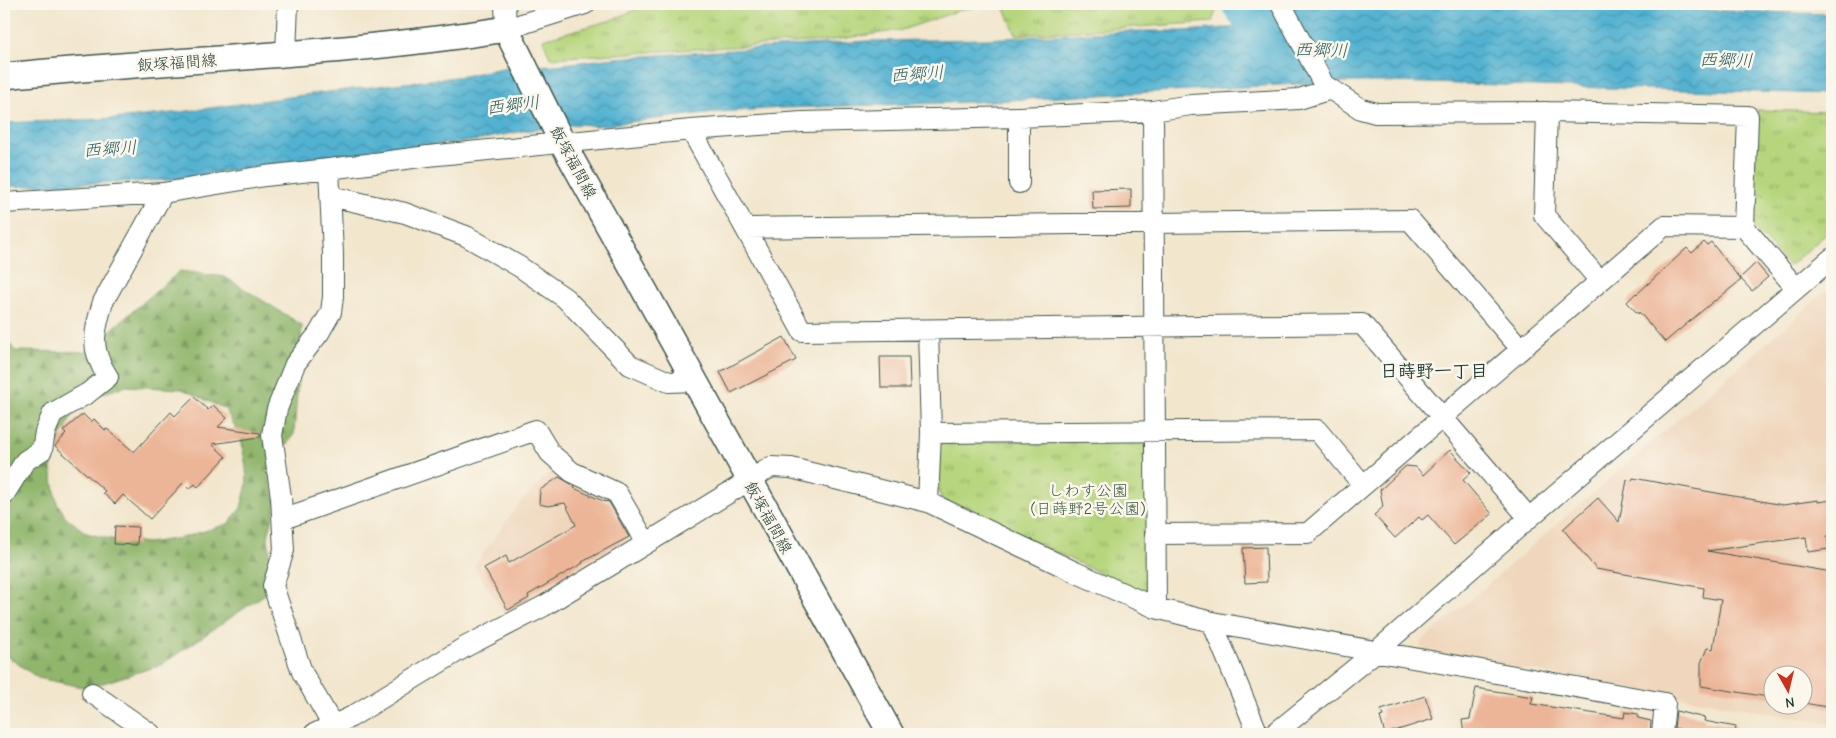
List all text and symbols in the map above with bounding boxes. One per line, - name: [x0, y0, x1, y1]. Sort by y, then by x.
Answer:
- water label: 西郷川: [1294, 40, 1348, 61]
- water label: 西郷川: [1699, 50, 1753, 71]
- street label: 飯塚福間線: [137, 51, 218, 75]
- water label: 西郷川: [889, 62, 945, 87]
- water label: 西郷川: [485, 92, 541, 119]
- street label: 飯塚福間線: [546, 123, 600, 202]
- water label: 西郷川: [82, 137, 138, 162]
- district label: 日蒔野一丁目: [1380, 361, 1488, 382]
- street label: 飯塚福間線: [741, 478, 795, 557]
- park label: しわす公園 (日蒔野2号公園): [1030, 482, 1146, 518]
- north arrow: [1764, 666, 1814, 716]
- text: N: [1784, 693, 1795, 711]

